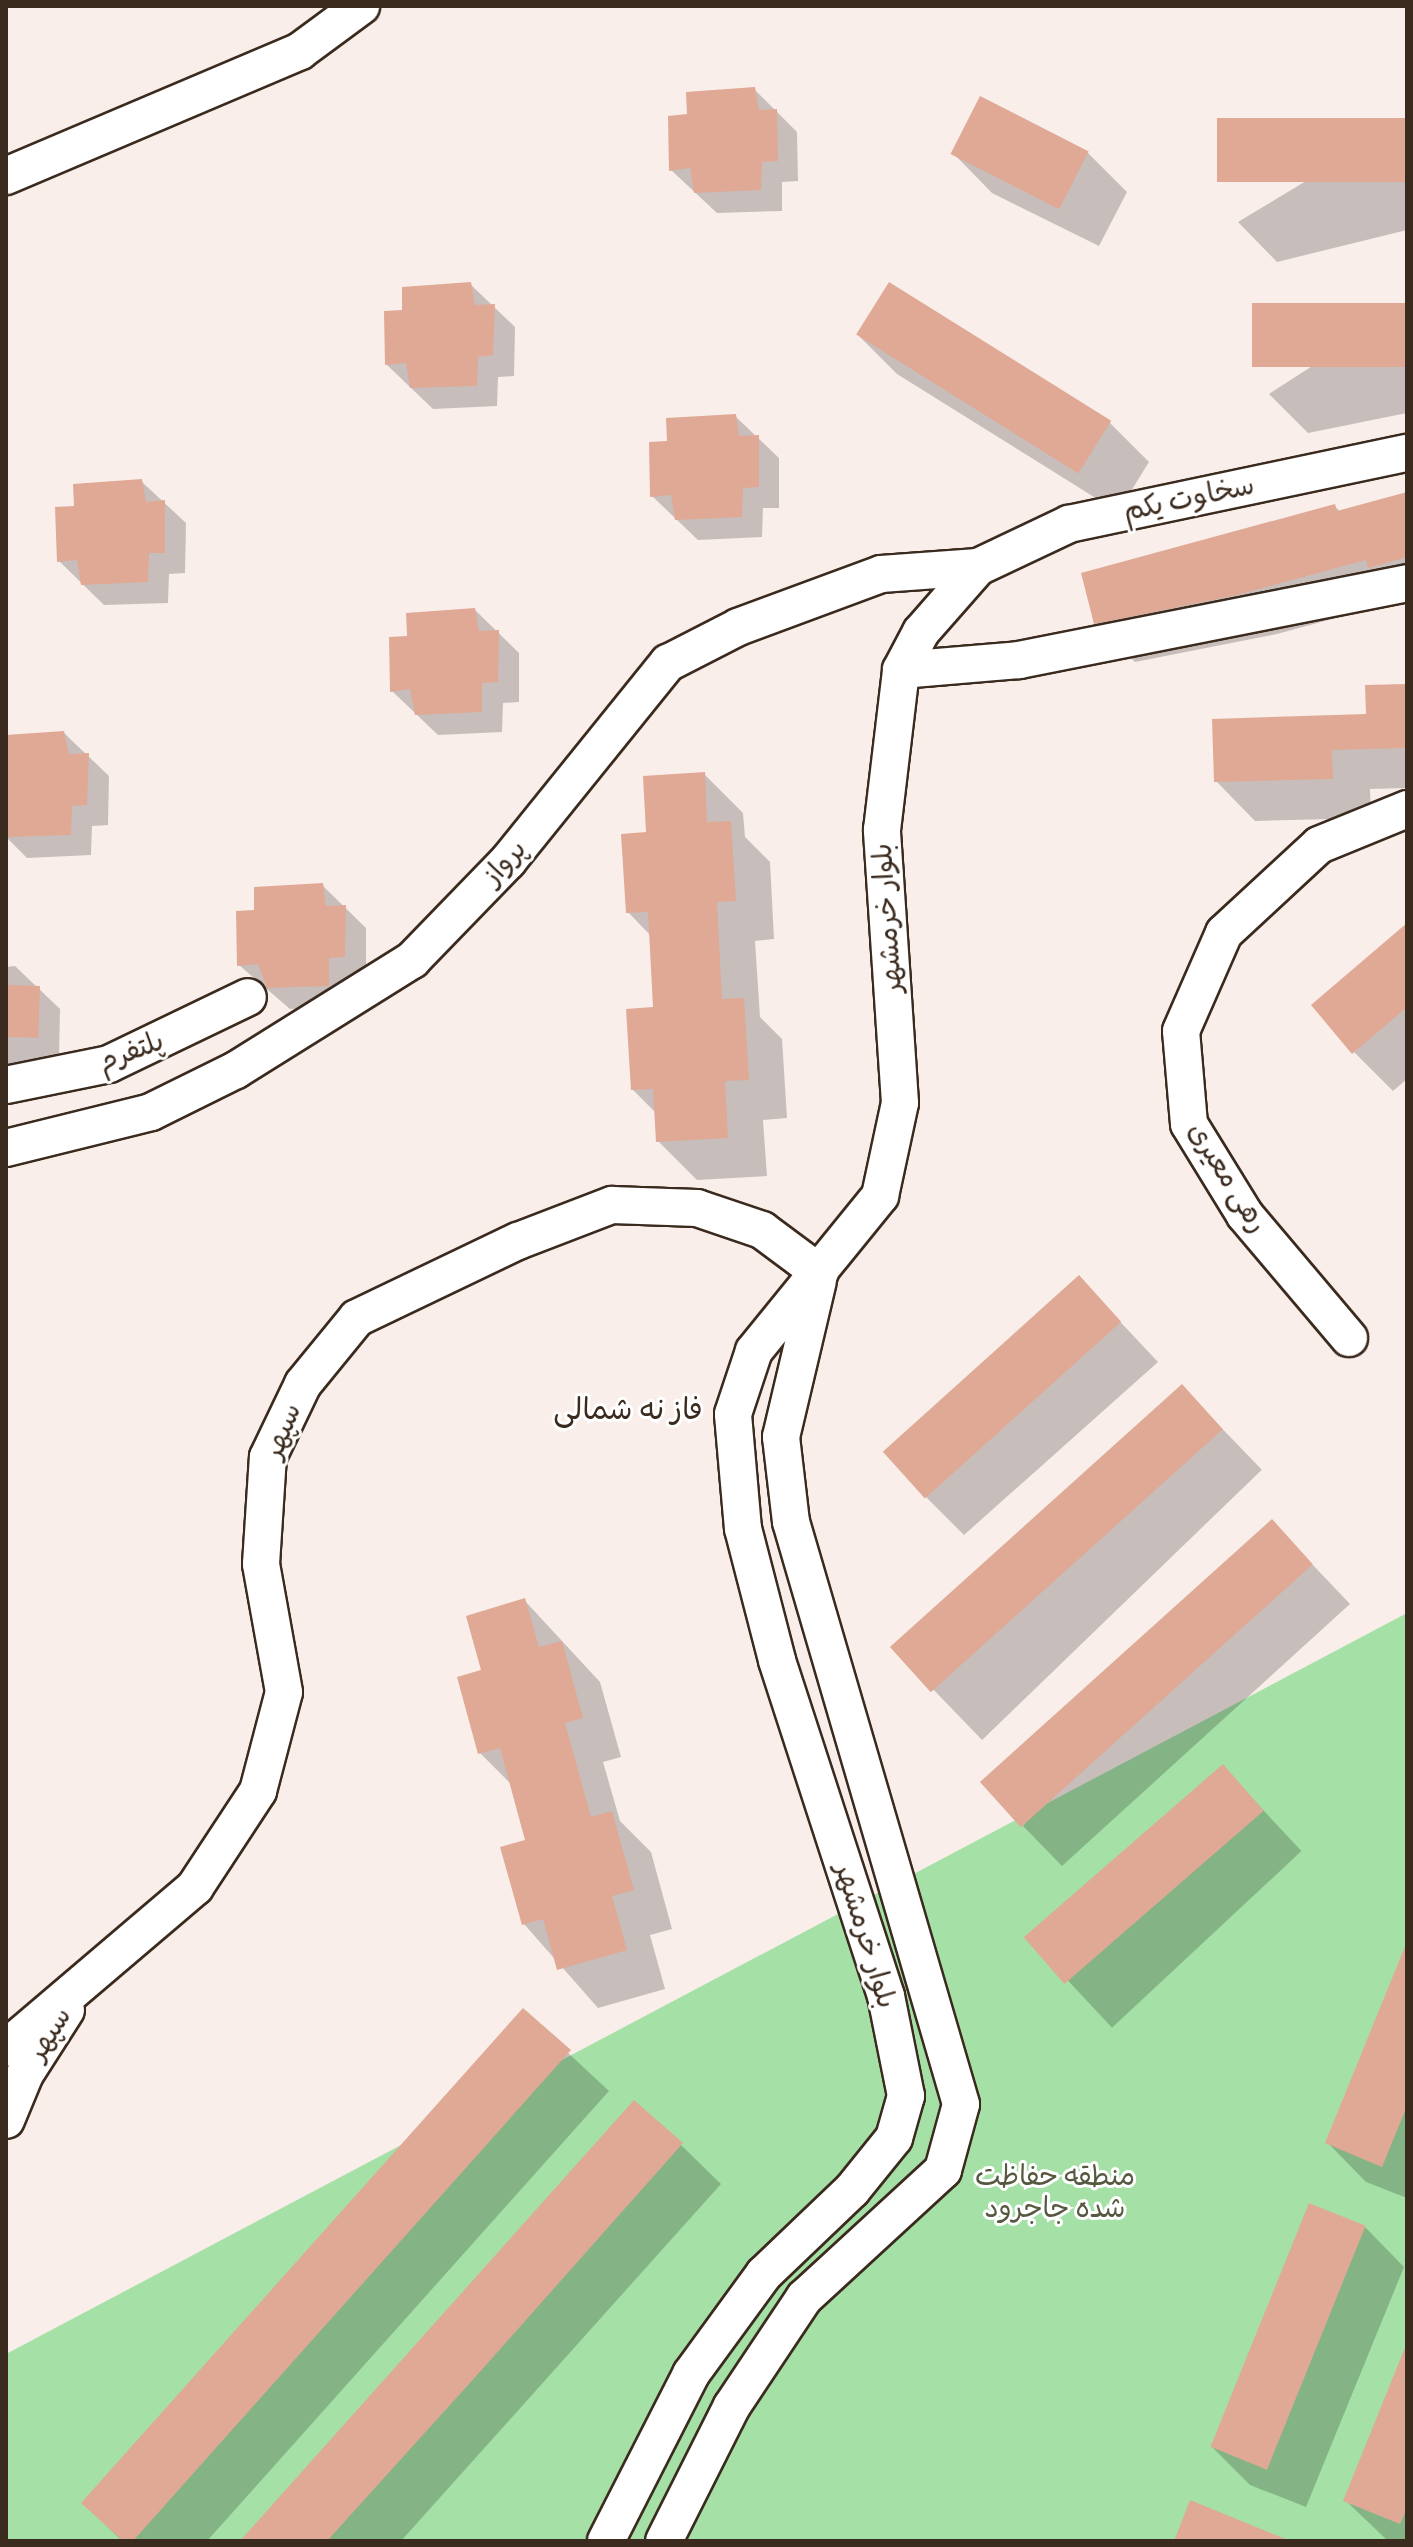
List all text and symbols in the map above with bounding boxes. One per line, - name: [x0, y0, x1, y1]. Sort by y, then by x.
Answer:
- street label: سخاوت یکم: [1120, 469, 1258, 529]
- street label: پرواز: [476, 833, 534, 893]
- street label: بلوار خرمشهر: [866, 842, 910, 994]
- street label: پلتفرم: [94, 1025, 168, 1079]
- street label: رهی معیری: [1180, 1116, 1274, 1240]
- district label: فاز نه شمالی: [553, 1392, 703, 1428]
- street label: سپهر: [257, 1399, 309, 1463]
- street label: بلوار خرمشهر: [827, 1859, 903, 2013]
- street label: سپهر: [21, 2001, 79, 2067]
- park label: منطقه حفاظت شده جاجرود: [975, 2160, 1135, 2226]

